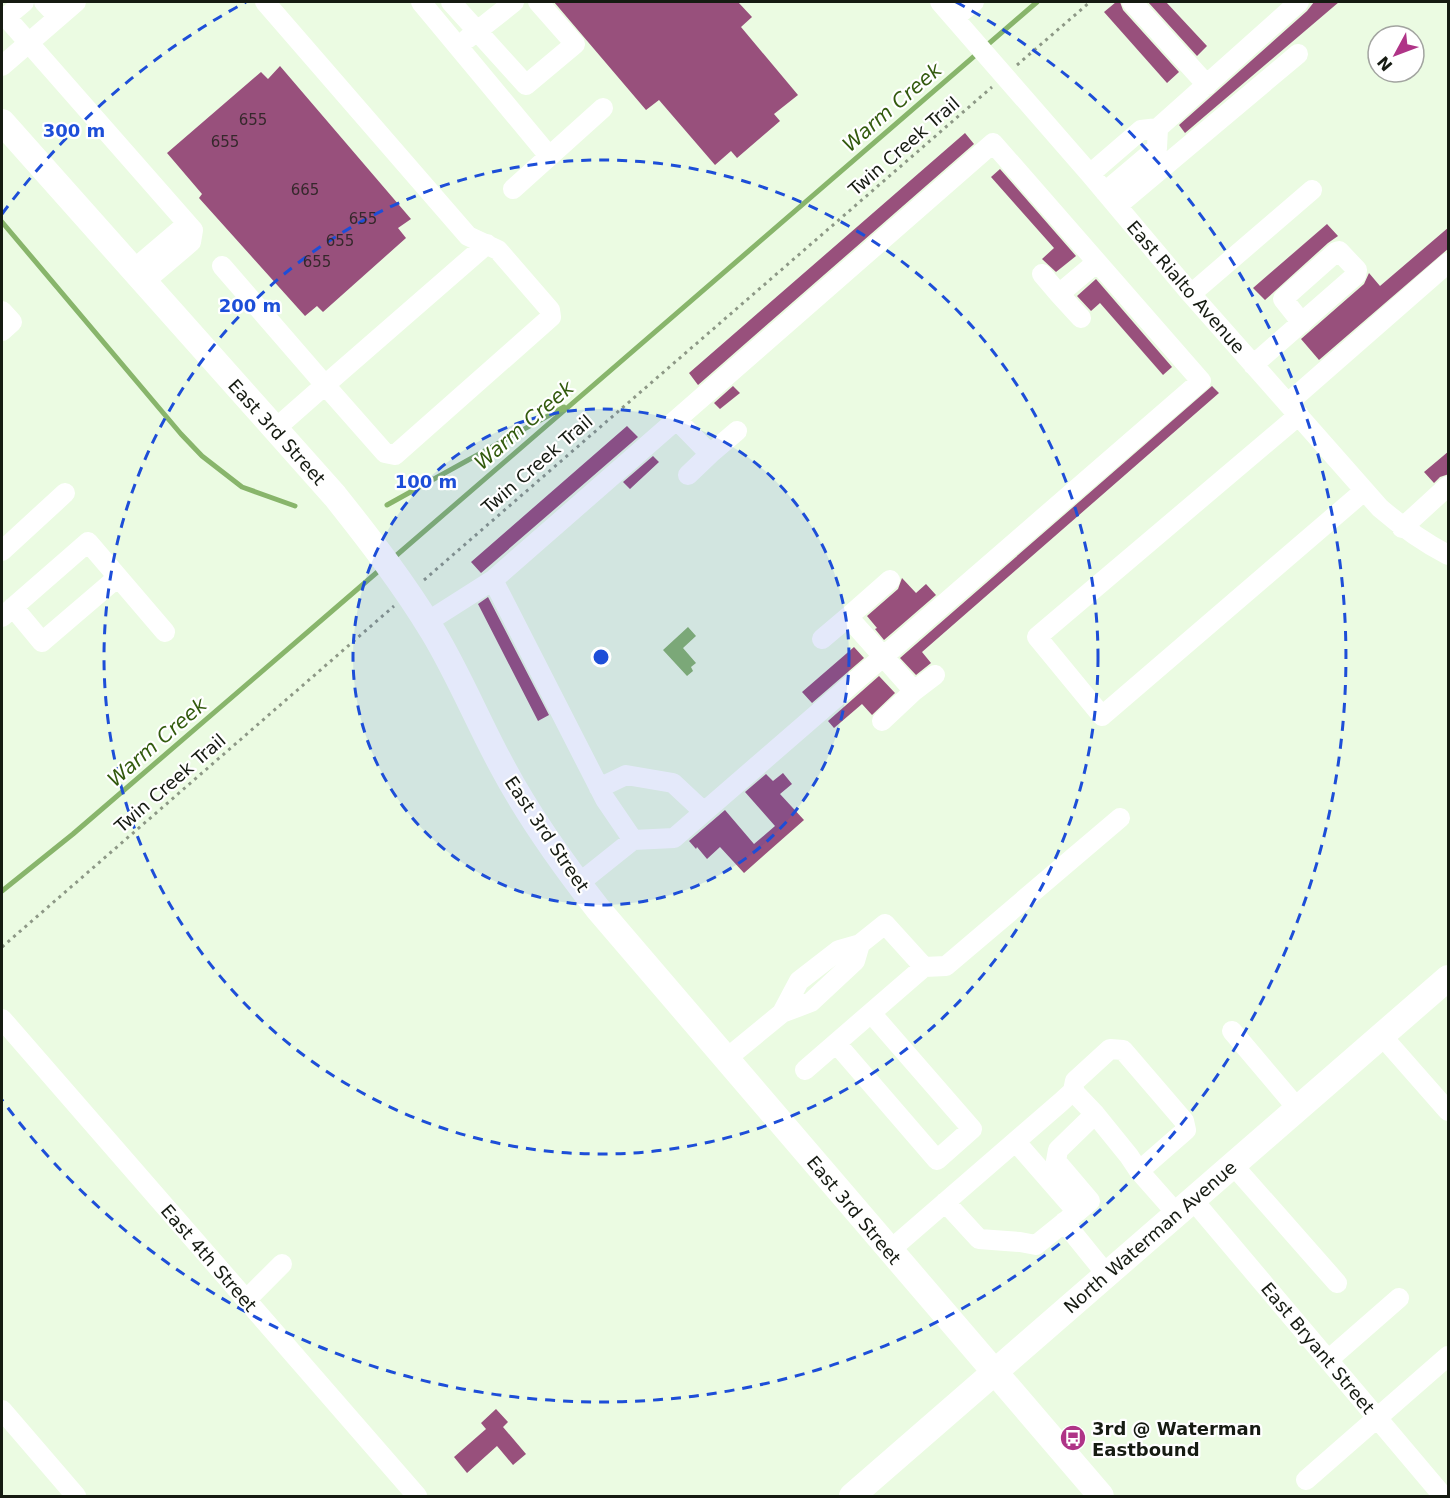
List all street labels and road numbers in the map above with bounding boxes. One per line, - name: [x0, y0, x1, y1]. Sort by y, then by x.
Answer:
- street label: Twin Creek Trail: [844, 92, 964, 200]
- street label: East Rialto Avenue: [1123, 216, 1249, 358]
- street label: East 3rd Street: [224, 375, 330, 489]
- street label: Twin Creek Trail: [477, 410, 597, 518]
- street label: Twin Creek Trail: [110, 729, 230, 837]
- street label: East 3rd Street: [501, 772, 593, 896]
- street label: East 3rd Street: [803, 1152, 905, 1268]
- street label: North Waterman Avenue: [1060, 1156, 1240, 1318]
- street label: East 4th Street: [157, 1200, 261, 1316]
- street label: East Bryant Street: [1257, 1278, 1379, 1418]

